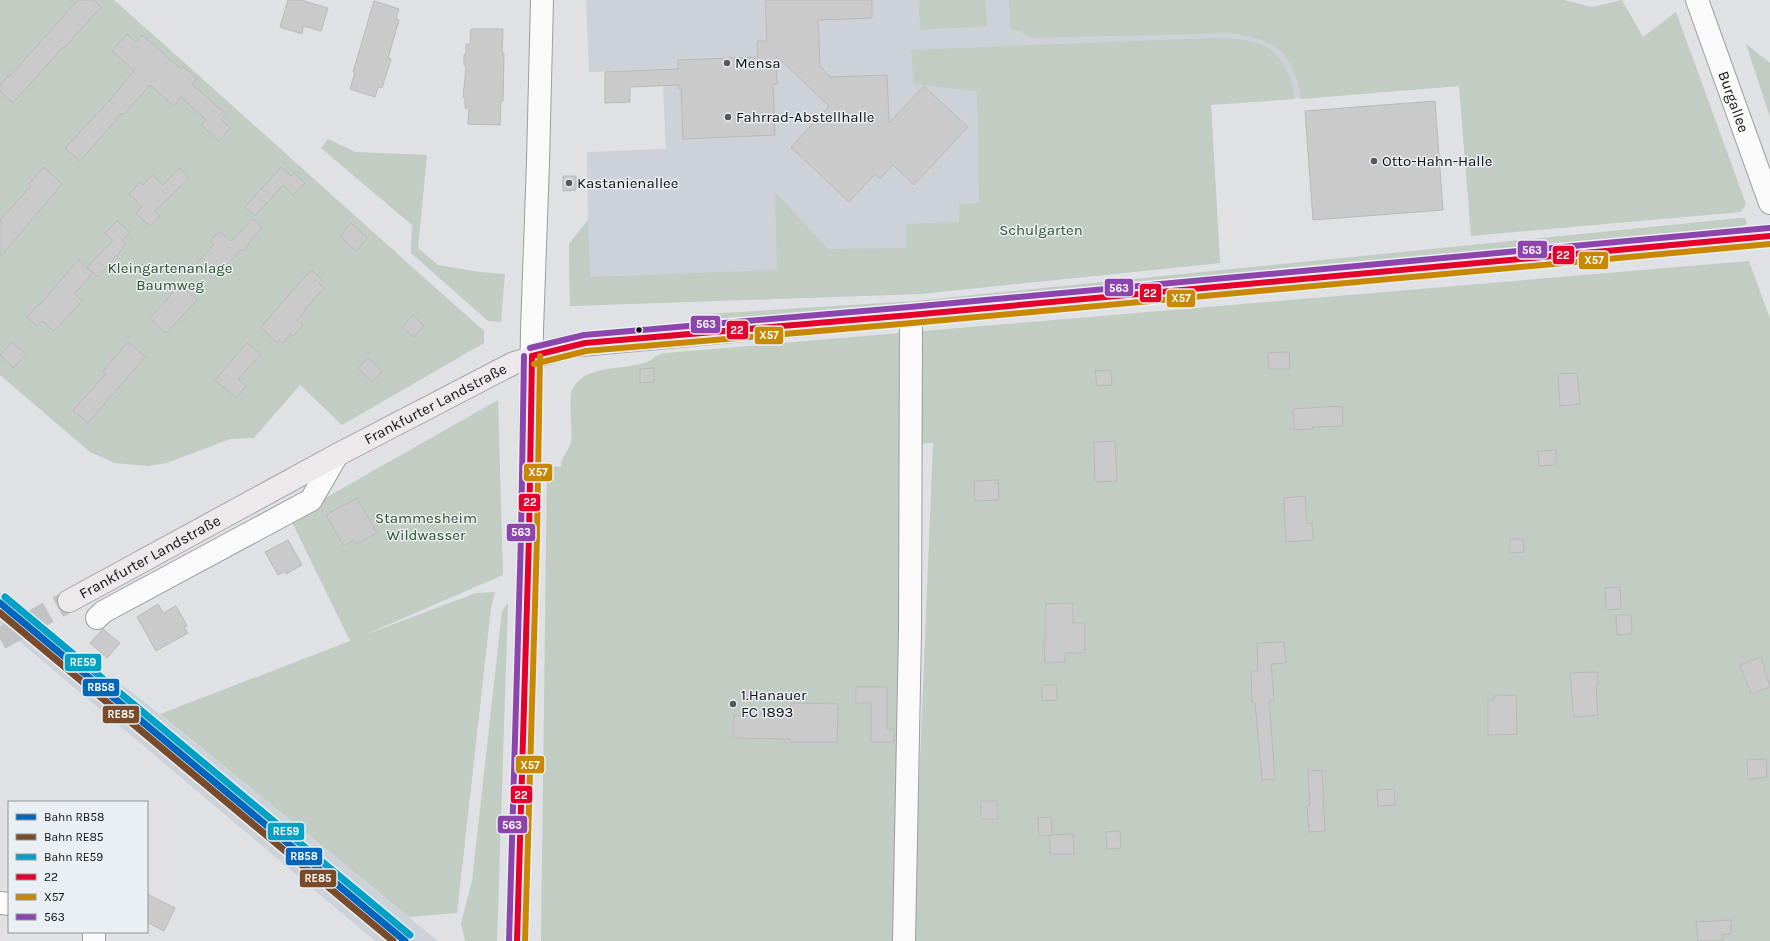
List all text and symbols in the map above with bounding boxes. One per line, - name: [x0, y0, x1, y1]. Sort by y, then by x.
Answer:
- place label: Mensa: [735, 54, 781, 72]
- marker: Mensa: [722, 58, 732, 68]
- street label: Burgallee: [1714, 68, 1753, 135]
- place label: Fahrrad-Abstellhalle: [736, 108, 875, 126]
- marker: Fahrrad-Abstellhalle: [723, 112, 733, 122]
- place label: Otto-Hahn-Halle: [1382, 152, 1492, 170]
- marker: Otto-Hahn-Halle: [1369, 156, 1379, 166]
- place label: Kastanienallee: [577, 174, 679, 192]
- marker: Kastanienallee: [564, 178, 574, 188]
- park label: Schulgarten: [999, 221, 1083, 239]
- line badge: 563: [1517, 240, 1548, 259]
- text: 563: [1522, 244, 1542, 257]
- line badge: 22: [1552, 245, 1575, 265]
- text: 22: [1556, 249, 1570, 262]
- line badge: X57: [1578, 251, 1609, 270]
- text: X57: [1584, 254, 1604, 267]
- park label: Kleingartenanlage Baumweg: [107, 259, 233, 294]
- line badge: 563: [1104, 278, 1134, 297]
- text: 563: [1109, 282, 1129, 295]
- line badge: 22: [1139, 283, 1162, 303]
- text: 22: [1143, 287, 1157, 300]
- line badge: X57: [1166, 289, 1196, 308]
- text: X57: [1171, 292, 1191, 305]
- line badge: 563: [690, 315, 721, 334]
- text: 563: [696, 318, 716, 331]
- line badge: 22: [726, 320, 749, 340]
- text: 22: [730, 324, 744, 337]
- unlabelled marker: [634, 325, 644, 335]
- line badge: X57: [754, 326, 784, 345]
- text: X57: [759, 329, 779, 342]
- street label: Frankfurter Landstraße: [361, 359, 510, 448]
- line badge: X57: [523, 463, 553, 482]
- text: X57: [528, 466, 548, 479]
- line badge: 22: [518, 493, 541, 512]
- text: 22: [523, 496, 537, 509]
- park label: Stammesheim Wildwasser: [375, 509, 477, 544]
- street label: Frankfurter Landstraße: [76, 511, 224, 603]
- line badge: 563: [506, 523, 536, 542]
- text: 563: [511, 526, 531, 539]
- line badge: RE59: [64, 653, 102, 672]
- text: RE59: [70, 656, 97, 669]
- line badge: RB58: [82, 678, 120, 697]
- text: RB58: [87, 681, 115, 694]
- place label: 1.Hanauer FC 1893: [741, 686, 807, 721]
- marker: 1.Hanauer FC 1893: [728, 699, 738, 709]
- line badge: RE85: [102, 705, 140, 724]
- text: RE85: [107, 708, 135, 721]
- line badge: X57: [515, 755, 545, 774]
- text: X57: [520, 759, 540, 772]
- line badge: 22: [510, 785, 533, 804]
- text: 22: [514, 789, 528, 802]
- legend: [8, 801, 148, 933]
- text: Bahn RB58: [44, 810, 104, 824]
- line badge: 563: [497, 815, 528, 834]
- text: 563: [502, 819, 522, 832]
- line badge: RE59: [267, 822, 305, 841]
- text: RE59: [273, 825, 300, 838]
- text: Bahn RE85: [44, 830, 104, 844]
- line badge: RB58: [285, 847, 323, 866]
- text: Bahn RE59: [44, 850, 103, 864]
- text: RB58: [290, 850, 318, 863]
- line badge: RE85: [299, 869, 337, 888]
- text: 22: [44, 870, 58, 884]
- text: RE85: [304, 872, 332, 885]
- text: X57: [44, 890, 64, 904]
- text: 563: [44, 910, 65, 924]

